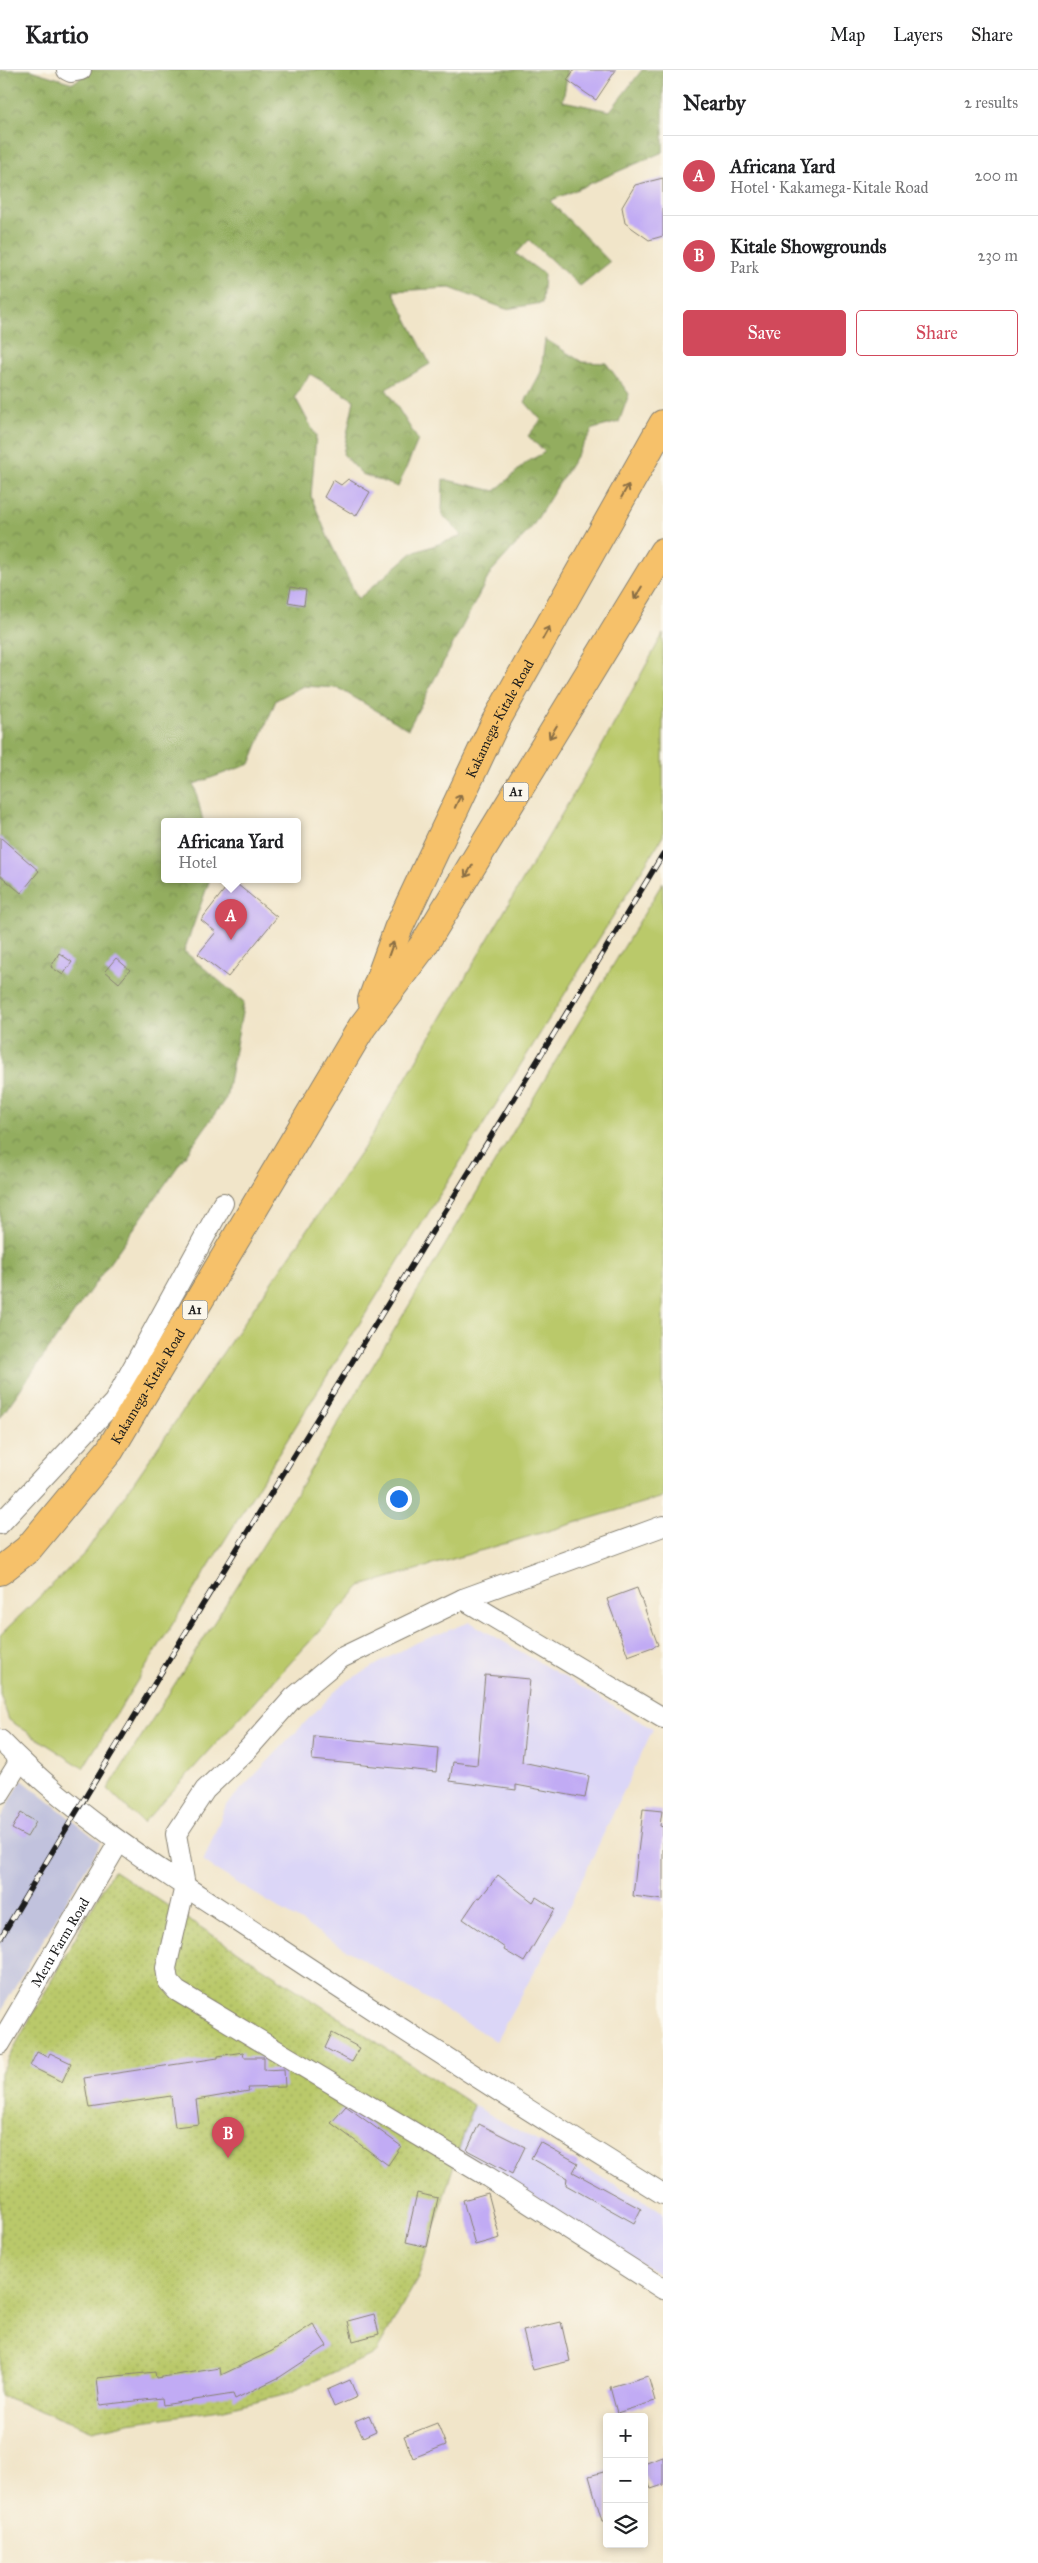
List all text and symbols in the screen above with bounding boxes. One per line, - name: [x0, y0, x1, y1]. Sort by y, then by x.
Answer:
- text: Kartio: [25, 20, 88, 50]
- text: Map: [830, 24, 865, 46]
- text: Layers: [893, 24, 943, 46]
- text: Share: [971, 24, 1013, 46]
- text: Nearby: [683, 90, 746, 116]
- text: 2 results: [964, 93, 1018, 112]
- text: Africana Yard: [730, 155, 835, 178]
- text: A: [694, 166, 704, 185]
- text: 200 m: [975, 166, 1018, 185]
- text: Hotel · Kakamega-Kitale Road: [730, 178, 929, 197]
- text: Kitale Showgrounds: [730, 235, 886, 258]
- text: B: [694, 246, 704, 265]
- text: 230 m: [978, 246, 1018, 265]
- text: Park: [730, 258, 759, 277]
- button: Save: [683, 310, 846, 356]
- button: Share: [856, 310, 1018, 356]
- one-way arrow: [621, 484, 631, 499]
- one-way arrow: [632, 586, 642, 600]
- one-way arrow: [541, 626, 551, 640]
- street label: Kakamega-Kitale Road: [462, 657, 537, 781]
- one-way arrow: [547, 724, 557, 738]
- road number: A1: [504, 782, 528, 802]
- one-way arrow: [454, 794, 463, 809]
- popup: [161, 818, 301, 883]
- text: Africana Yard: [178, 830, 284, 853]
- text: Hotel: [178, 853, 217, 872]
- one-way arrow: [463, 863, 473, 877]
- pin: A: [215, 899, 247, 940]
- one-way arrow: [387, 942, 396, 957]
- road number: A1: [182, 1300, 208, 1320]
- street label: Kakamega-Kitale Road: [107, 1326, 189, 1447]
- your location: [386, 1486, 412, 1512]
- street label: Meru Farm Road: [27, 1895, 93, 1990]
- pin: B: [212, 2117, 244, 2158]
- map controls: [603, 2413, 648, 2548]
- button: +: [603, 2413, 648, 2458]
- button: −: [603, 2458, 648, 2503]
- button: layers: [603, 2503, 648, 2548]

